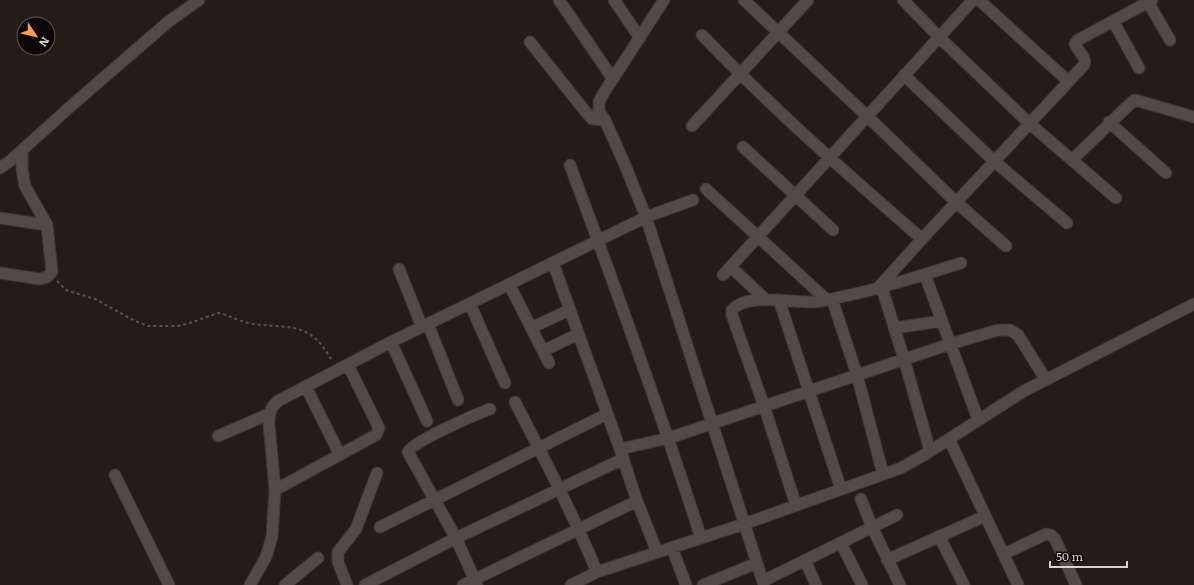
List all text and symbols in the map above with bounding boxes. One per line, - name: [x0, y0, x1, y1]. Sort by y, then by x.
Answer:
- north arrow: [16, 16, 56, 56]
- text: N: [36, 34, 54, 51]
- scale bar: [1050, 543, 1127, 569]
- text: 50 m: [1056, 547, 1083, 565]

